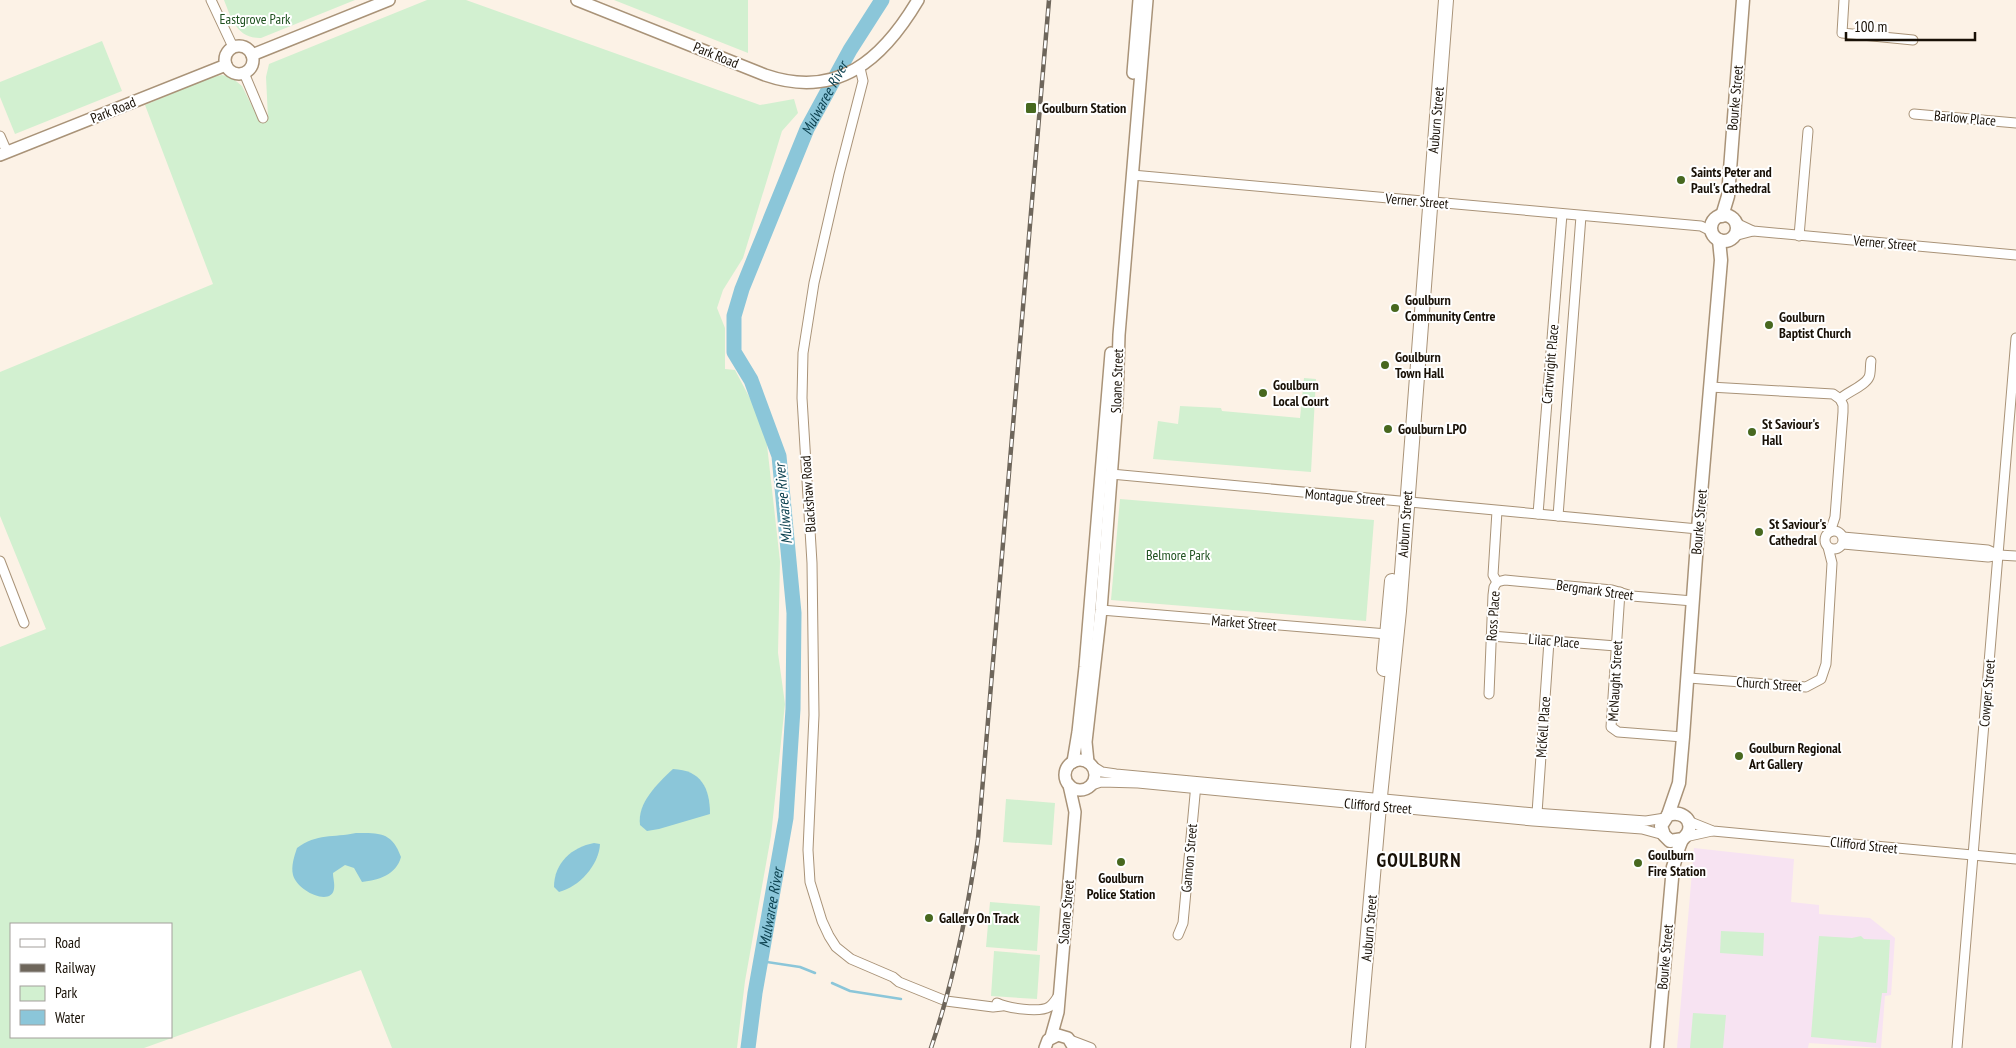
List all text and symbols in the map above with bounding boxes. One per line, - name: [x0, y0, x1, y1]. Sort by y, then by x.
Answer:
- park label: Eastgrove Park: [220, 10, 291, 28]
- scale bar: [1846, 10, 1975, 42]
- text: 100 m: [1854, 17, 1887, 36]
- street label: Park Road: [691, 38, 741, 72]
- water label: Mulwaree River: [796, 56, 852, 137]
- street label: Bourke Street: [1723, 64, 1747, 131]
- street label: Auburn Street: [1424, 86, 1448, 154]
- street label: Park Road: [88, 93, 138, 127]
- place label: Goulburn Station: [1042, 99, 1126, 117]
- marker: Goulburn Station: [1024, 101, 1038, 115]
- street label: Barlow Place: [1933, 106, 1997, 130]
- place label: Saints Peter and Paul's Cathedral: [1691, 163, 1772, 197]
- marker: Saints Peter and Paul's Cathedral: [1675, 174, 1687, 186]
- street label: Verner Street: [1384, 189, 1449, 213]
- street label: Verner Street: [1852, 231, 1917, 255]
- place label: Goulburn Community Centre: [1405, 291, 1496, 325]
- marker: Goulburn Community Centre: [1389, 302, 1401, 314]
- place label: Goulburn Baptist Church: [1779, 308, 1851, 342]
- marker: Goulburn Baptist Church: [1763, 319, 1775, 331]
- street label: Cartwright Place: [1538, 323, 1562, 404]
- street label: Sloane Street: [1107, 348, 1127, 414]
- place label: Goulburn Town Hall: [1395, 348, 1444, 382]
- marker: Goulburn Town Hall: [1379, 359, 1391, 371]
- place label: Goulburn Local Court: [1273, 376, 1329, 410]
- marker: Goulburn Local Court: [1257, 387, 1269, 399]
- place label: St Saviour's Hall: [1762, 415, 1819, 449]
- place label: Goulburn LPO: [1398, 420, 1467, 438]
- marker: Goulburn LPO: [1382, 423, 1394, 435]
- marker: St Saviour's Hall: [1746, 426, 1758, 438]
- street label: Blackshaw Road: [796, 455, 820, 533]
- water label: Mulwaree River: [770, 461, 796, 545]
- street label: Montague Street: [1304, 485, 1386, 509]
- street label: Bourke Street: [1687, 488, 1711, 555]
- street label: Auburn Street: [1394, 490, 1416, 558]
- place label: St Saviour's Cathedral: [1769, 515, 1826, 549]
- marker: St Saviour's Cathedral: [1753, 526, 1765, 538]
- park label: Belmore Park: [1146, 546, 1211, 564]
- street label: Bergmark Street: [1555, 576, 1635, 604]
- street label: Ross Place: [1482, 590, 1504, 642]
- street label: Market Street: [1211, 611, 1277, 635]
- street label: Lilac Place: [1528, 630, 1580, 652]
- street label: McNaught Street: [1604, 640, 1626, 722]
- street label: Cowper Street: [1975, 658, 1999, 728]
- street label: Church Street: [1736, 673, 1802, 695]
- street label: McKell Place: [1532, 696, 1554, 758]
- place label: Goulburn Regional Art Gallery: [1748, 739, 1842, 773]
- marker: Goulburn Regional Art Gallery: [1733, 750, 1745, 762]
- street label: Clifford Street: [1343, 794, 1413, 818]
- street label: Gannon Street: [1177, 823, 1201, 893]
- street label: Clifford Street: [1829, 833, 1899, 858]
- place label: Goulburn Fire Station: [1648, 846, 1706, 880]
- district label: GOULBURN: [1377, 848, 1461, 872]
- marker: Goulburn Police Station: [1115, 856, 1127, 868]
- marker: Goulburn Fire Station: [1632, 857, 1644, 869]
- water label: Mulwaree River: [754, 865, 787, 949]
- place label: Goulburn Police Station: [1087, 869, 1155, 903]
- street label: Sloane Street: [1054, 879, 1078, 945]
- street label: Auburn Street: [1357, 894, 1381, 962]
- place label: Gallery On Track: [939, 909, 1019, 927]
- marker: Gallery On Track: [923, 912, 935, 924]
- legend: [10, 923, 172, 1038]
- street label: Bourke Street: [1653, 923, 1677, 990]
- text: Road: [55, 933, 81, 952]
- text: Railway: [55, 958, 96, 977]
- text: Park: [55, 983, 77, 1002]
- text: Water: [55, 1008, 86, 1027]

